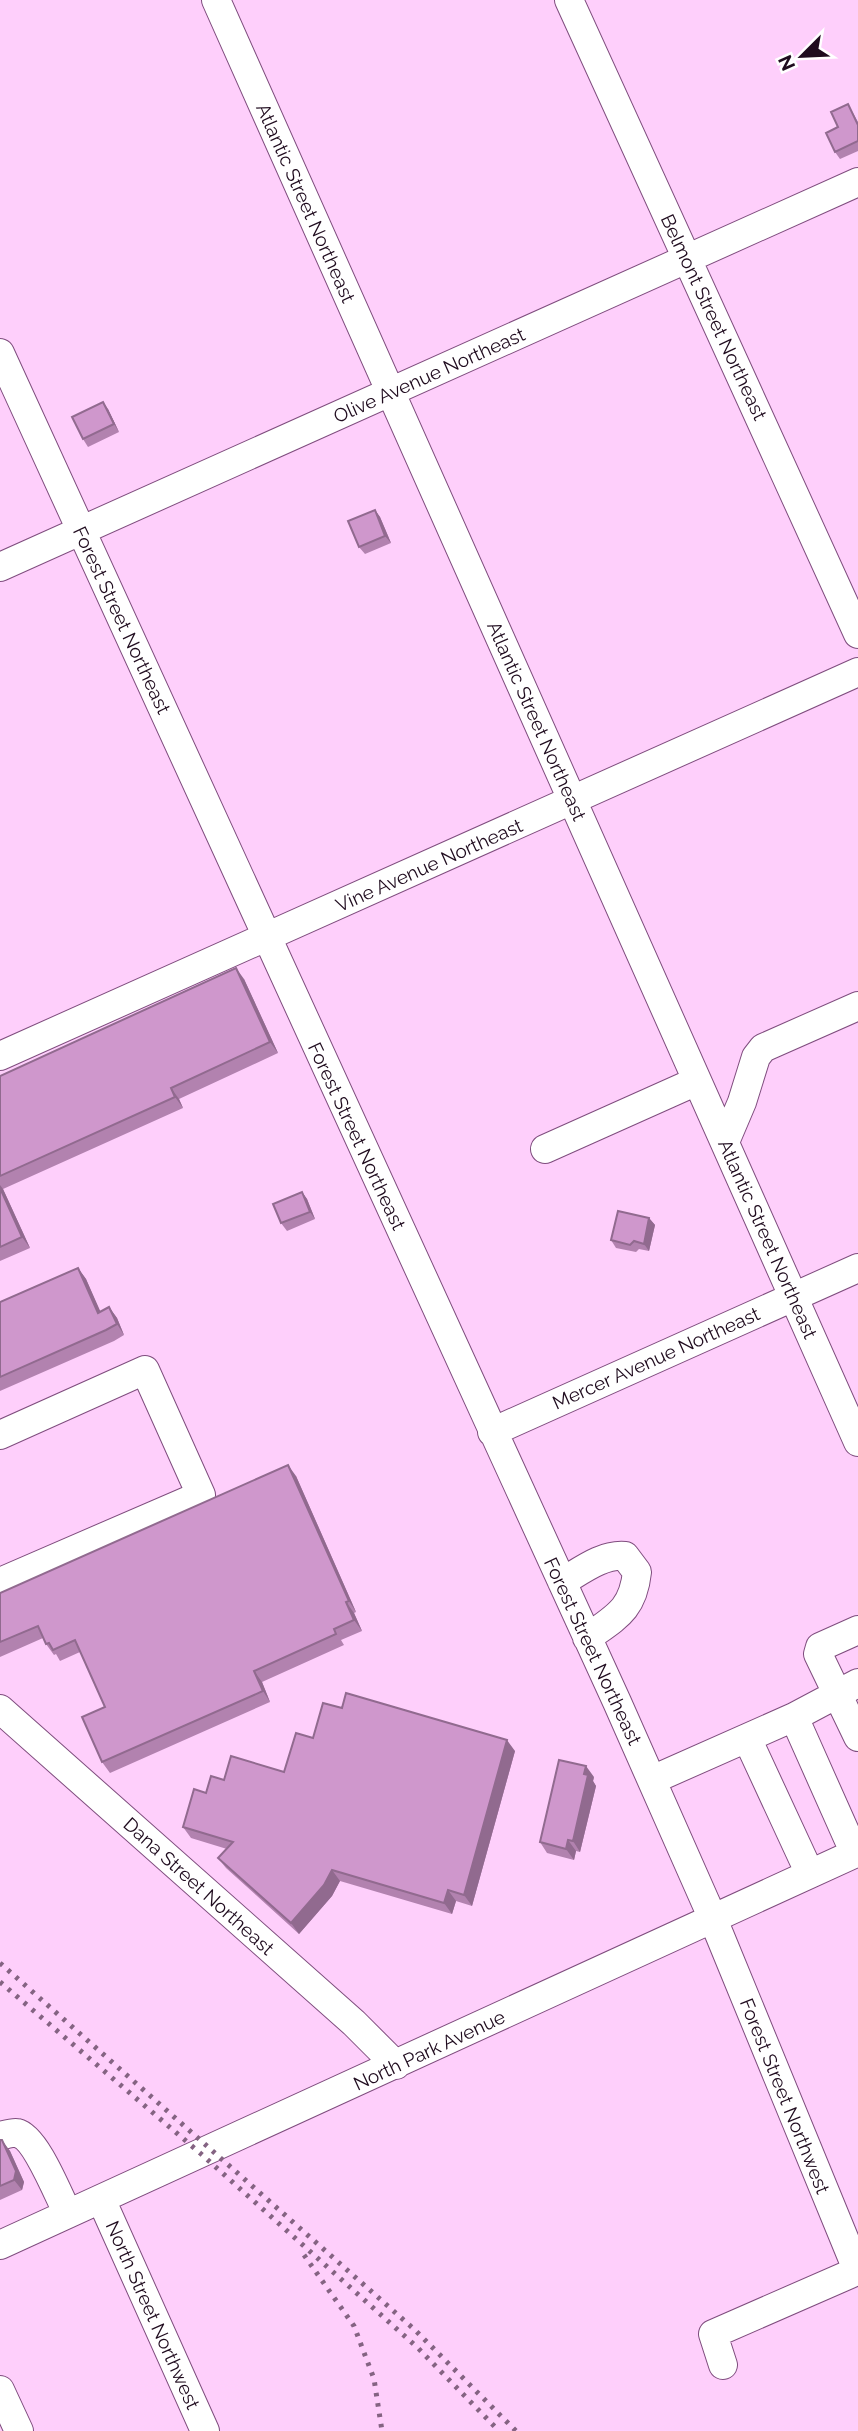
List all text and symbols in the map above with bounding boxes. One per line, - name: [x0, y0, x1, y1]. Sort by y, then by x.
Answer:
- north arrow: [767, 21, 837, 91]
- text: N: [773, 52, 799, 74]
- street label: Atlantic Street Northeast: [252, 100, 360, 307]
- street label: Belmont Street Northeast: [657, 211, 772, 424]
- street label: Olive Avenue Northeast: [330, 323, 529, 427]
- street label: Forest Street Northeast: [69, 523, 175, 718]
- street label: Atlantic Street Northeast: [483, 618, 591, 825]
- street label: Vine Avenue Northeast: [332, 814, 526, 916]
- street label: Forest Street Northeast: [304, 1039, 410, 1234]
- street label: Atlantic Street Northeast: [714, 1136, 822, 1343]
- street label: Mercer Avenue Northeast: [549, 1302, 764, 1414]
- street label: Forest Street Northeast: [540, 1554, 646, 1749]
- street label: Dana Street Northeast: [119, 1813, 279, 1960]
- street label: Forest Street Northwest: [736, 1995, 835, 2198]
- street label: North Park Avenue: [350, 2005, 508, 2095]
- street label: North Street Northwest: [102, 2217, 205, 2413]

